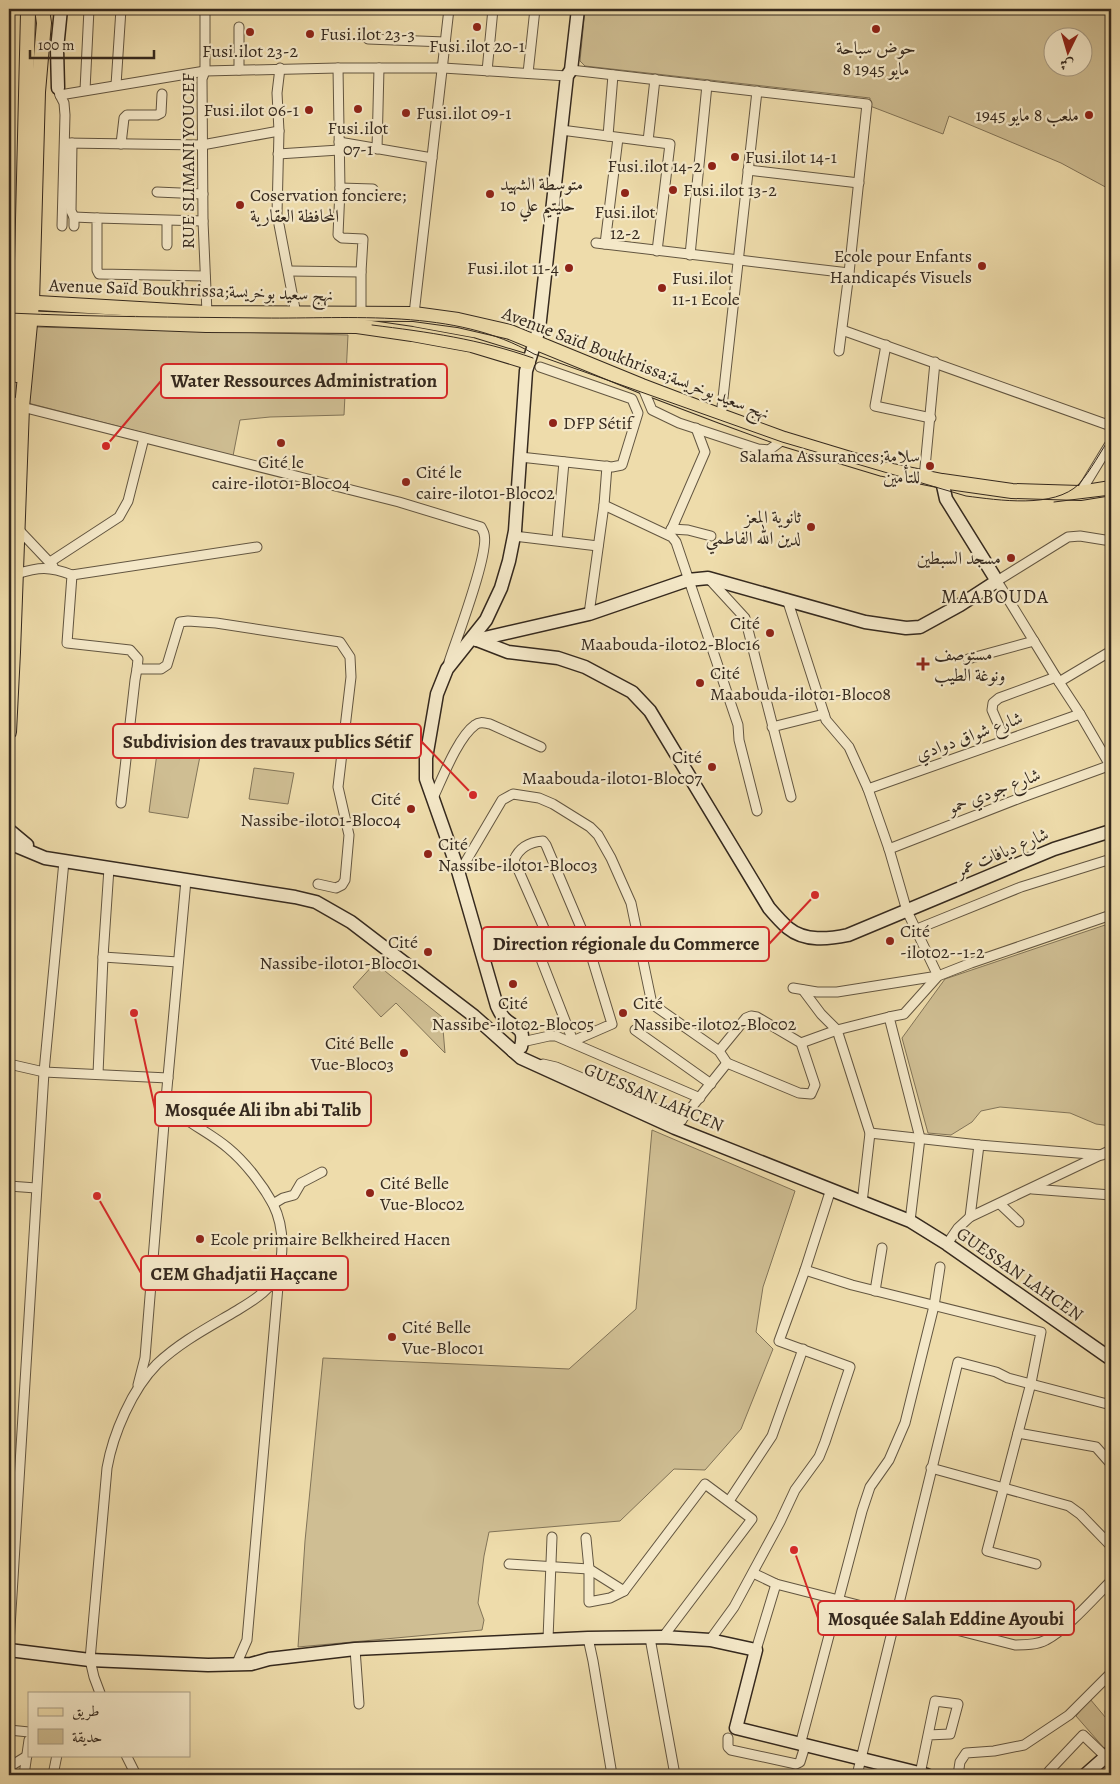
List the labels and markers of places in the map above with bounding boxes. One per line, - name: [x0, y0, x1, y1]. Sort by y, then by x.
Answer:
- marker: Fusi.ilot 20-1: [471, 21, 483, 33]
- place label: Fusi.ilot 23-3: [320, 22, 415, 46]
- marker: حوض سباحة 8 مايو 1945: [870, 23, 882, 35]
- marker: Fusi.ilot 23-2: [244, 26, 256, 38]
- marker: Fusi.ilot 23-3: [304, 28, 316, 40]
- place label: Fusi.ilot 20-1: [429, 34, 525, 58]
- place label: حوض سباحة 8 مايو 1945: [836, 36, 916, 81]
- place label: Fusi.ilot 23-2: [202, 39, 299, 63]
- place label: Fusi.ilot 06-1: [203, 98, 299, 122]
- place label: Fusi.ilot 09-1: [416, 101, 511, 125]
- marker: Fusi.ilot 07-1: [352, 103, 364, 115]
- place label: ملعب 8 مايو 1945: [976, 103, 1079, 127]
- marker: Fusi.ilot 06-1: [303, 104, 315, 116]
- marker: Fusi.ilot 09-1: [400, 107, 412, 119]
- marker: ملعب 8 مايو 1945: [1083, 109, 1095, 121]
- place label: Fusi.ilot 07-1: [327, 116, 389, 161]
- place label: Fusi.ilot 14-1: [745, 145, 837, 169]
- marker: Fusi.ilot 14-1: [729, 151, 741, 163]
- place label: Fusi.ilot 14-2: [608, 154, 702, 178]
- marker: Fusi.ilot 14-2: [706, 160, 718, 172]
- place label: متوسطة الشهيد حليتيم علي 10: [500, 172, 583, 223]
- place label: Fusi.ilot 13-2: [683, 178, 777, 202]
- place label: Coservation fonciere; المحافظة العقارية: [250, 183, 406, 228]
- marker: Fusi.ilot 13-2: [667, 184, 679, 196]
- marker: Fusi.ilot 12-2: [619, 187, 631, 199]
- marker: متوسطة الشهيد حليتيم علي 10: [484, 188, 496, 200]
- marker: Coservation fonciere; المحافظة العقارية: [234, 199, 246, 211]
- place label: Fusi.ilot 12-2: [594, 200, 656, 245]
- place label: Ecole pour Enfants Handicapés Visuels: [830, 244, 972, 289]
- place label: Fusi.ilot 11-4: [467, 256, 559, 280]
- marker: Ecole pour Enfants Handicapés Visuels: [976, 260, 988, 272]
- marker: Fusi.ilot 11-4: [563, 262, 575, 274]
- place label: Fusi.ilot 11-1 Ecole: [672, 266, 740, 311]
- marker: Fusi.ilot 11-1 Ecole: [656, 282, 668, 294]
- callout: Water Ressources Administration: [161, 364, 447, 398]
- place label: DFP Sétif: [563, 411, 636, 435]
- marker: DFP Sétif: [547, 417, 559, 429]
- marker: Cité le caire-ilot01-Bloc04: [275, 437, 287, 449]
- place label: Salama Assurances;سلامة للتأمين: [740, 444, 920, 489]
- place label: Cité le caire-ilot01-Bloc04: [212, 450, 350, 495]
- place label: Cité le caire-ilot01-Bloc02: [416, 460, 555, 505]
- marker: Salama Assurances;سلامة للتأمين: [924, 460, 936, 472]
- marker: Cité le caire-ilot01-Bloc02: [400, 476, 412, 488]
- place label: ثانوية المعز لدين الله الفاطمي: [706, 505, 802, 555]
- marker: ثانوية المعز لدين الله الفاطمي: [805, 521, 817, 533]
- place label: مسجد السبطين: [917, 546, 1001, 570]
- marker: مسجد السبطين: [1005, 552, 1017, 564]
- place label: Cité Maabouda-ilot02-Bloc16: [580, 611, 760, 656]
- marker: Cité Maabouda-ilot02-Bloc16: [764, 627, 776, 639]
- place label: مستوصف ونوغة الطيب: [934, 642, 1006, 687]
- marker: مستوصف ونوغة الطيب: [916, 657, 930, 671]
- place label: Cité Maabouda-ilot01-Bloc08: [710, 661, 891, 706]
- marker: Cité Maabouda-ilot01-Bloc08: [694, 677, 706, 689]
- callout: Subdivision des travaux publics Sétif: [113, 724, 421, 758]
- place label: Cité Maabouda-ilot01-Bloc07: [522, 745, 702, 790]
- marker: Cité Maabouda-ilot01-Bloc07: [706, 761, 718, 773]
- place label: Cité Nassibe-ilot01-Bloc04: [241, 787, 401, 832]
- marker: Cité Nassibe-ilot01-Bloc04: [405, 803, 417, 815]
- place label: Cité Nassibe-ilot01-Bloc03: [438, 832, 598, 877]
- marker: Cité Nassibe-ilot01-Bloc03: [422, 848, 434, 860]
- place label: Cité -ilot02--1-2: [900, 919, 985, 964]
- callout: Direction régionale du Commerce: [482, 927, 769, 961]
- place label: Cité Nassibe-ilot01-Bloc01: [260, 930, 418, 975]
- marker: Cité -ilot02--1-2: [884, 935, 896, 947]
- marker: Cité Nassibe-ilot01-Bloc01: [422, 946, 434, 958]
- marker: Cité Nassibe-ilot02-Bloc05: [507, 978, 519, 990]
- place label: Cité Nassibe-ilot02-Bloc05: [432, 991, 594, 1036]
- place label: Cité Nassibe-ilot02-Bloc02: [633, 991, 797, 1036]
- marker: Cité Nassibe-ilot02-Bloc02: [617, 1007, 629, 1019]
- place label: Cité Belle Vue-Bloc03: [310, 1031, 394, 1076]
- marker: Cité Belle Vue-Bloc03: [398, 1047, 410, 1059]
- callout: Mosquée Ali ibn abi Talib: [155, 1092, 371, 1126]
- place label: Cité Belle Vue-Bloc02: [379, 1171, 465, 1216]
- marker: Cité Belle Vue-Bloc02: [364, 1187, 376, 1199]
- place label: Ecole primaire Belkheired Hacen: [210, 1227, 451, 1251]
- marker: Ecole primaire Belkheired Hacen: [194, 1233, 206, 1245]
- callout: CEM Ghadjatii Haçcane: [141, 1256, 348, 1290]
- place label: Cité Belle Vue-Bloc01: [401, 1315, 484, 1360]
- marker: Cité Belle Vue-Bloc01: [386, 1331, 398, 1343]
- callout: Mosquée Salah Eddine Ayoubi: [818, 1601, 1074, 1635]

